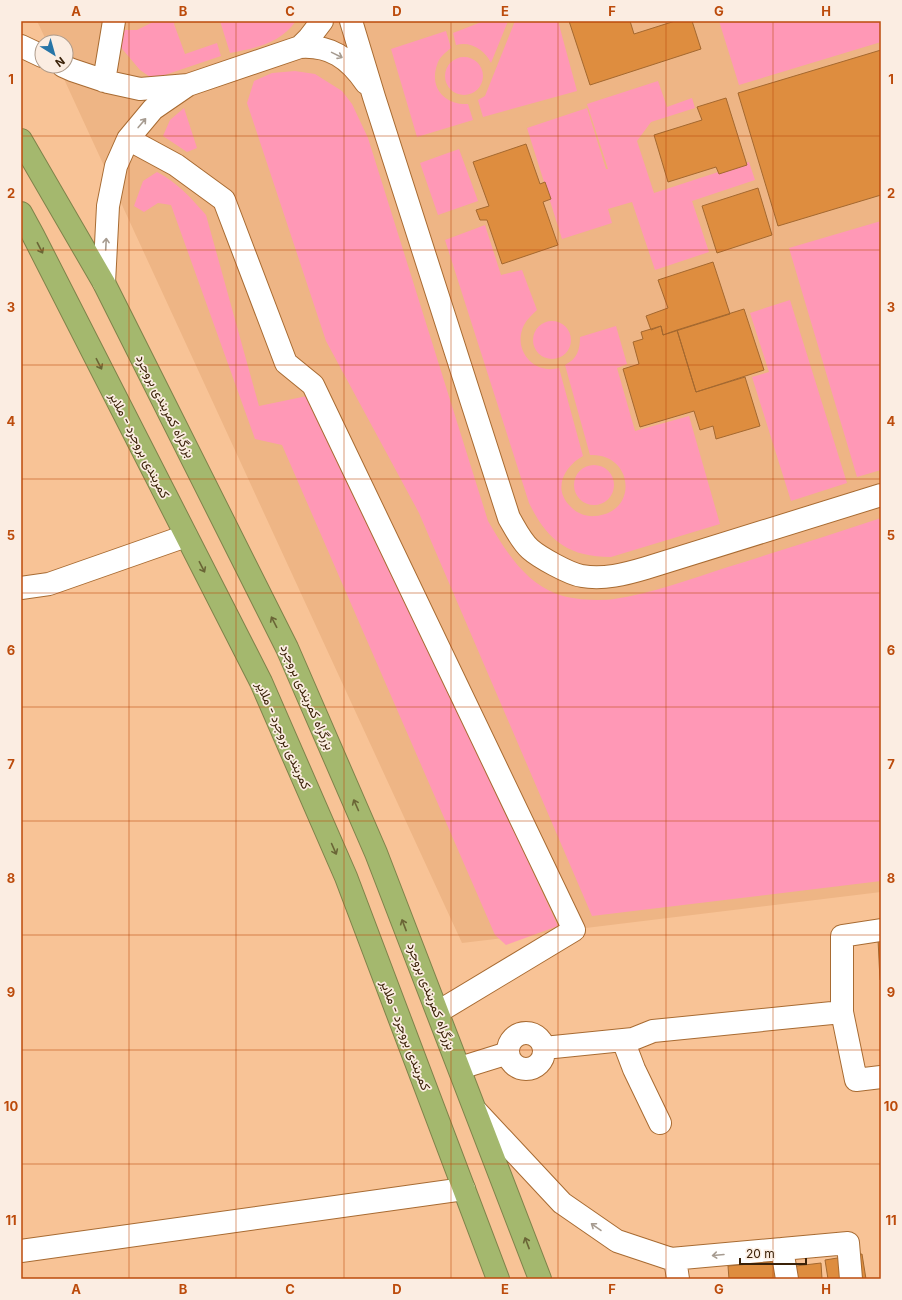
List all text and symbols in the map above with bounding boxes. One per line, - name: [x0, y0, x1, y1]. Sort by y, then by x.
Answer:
- text: A: [71, 3, 81, 19]
- text: B: [179, 3, 188, 19]
- text: C: [285, 3, 295, 19]
- text: D: [392, 3, 402, 19]
- text: E: [501, 3, 509, 19]
- text: F: [608, 3, 616, 19]
- text: G: [714, 3, 724, 19]
- text: H: [821, 3, 831, 19]
- north arrow: [34, 34, 74, 74]
- one-way arrow: [331, 52, 343, 59]
- text: N: [52, 54, 68, 70]
- text: 1: [8, 71, 14, 87]
- text: 1: [888, 71, 894, 87]
- one-way arrow: [137, 117, 146, 128]
- text: 2: [7, 185, 15, 201]
- text: 2: [887, 185, 895, 201]
- one-way arrow: [103, 238, 110, 251]
- one-way arrow: [37, 241, 44, 253]
- text: 3: [7, 299, 15, 315]
- text: 3: [887, 299, 895, 315]
- street label: بزرگراه کمربندی بروجرد: [132, 352, 199, 461]
- one-way arrow: [95, 357, 103, 369]
- street label: کمربندی بروجرد - ملایر: [105, 388, 174, 501]
- text: 4: [7, 413, 16, 429]
- text: 4: [887, 413, 896, 429]
- text: 5: [7, 527, 15, 543]
- text: 5: [887, 527, 895, 543]
- one-way arrow: [199, 561, 206, 573]
- one-way arrow: [270, 616, 277, 628]
- text: 6: [7, 642, 15, 658]
- street label: بزرگراه کمربندی بروجرد: [277, 642, 339, 753]
- text: 6: [887, 642, 895, 658]
- street label: کمربندی بروجرد - ملایر: [252, 677, 315, 792]
- text: 7: [7, 756, 15, 772]
- text: 7: [887, 756, 895, 772]
- one-way arrow: [351, 799, 359, 811]
- one-way arrow: [330, 843, 338, 855]
- text: 8: [7, 870, 15, 886]
- text: 8: [887, 870, 895, 886]
- one-way arrow: [400, 920, 408, 932]
- street label: بزرگراه کمربندی بروجرد: [403, 940, 460, 1052]
- street label: کمربندی بروجرد - ملایر: [376, 977, 434, 1093]
- text: 9: [7, 984, 15, 1000]
- text: 9: [887, 984, 895, 1000]
- text: 10: [4, 1098, 18, 1114]
- text: 10: [884, 1098, 898, 1114]
- text: 11: [5, 1212, 17, 1228]
- text: 11: [885, 1212, 897, 1228]
- one-way arrow: [590, 1223, 601, 1231]
- one-way arrow: [522, 1237, 530, 1249]
- scale bar: [740, 1240, 806, 1266]
- text: 20 m: [746, 1246, 775, 1261]
- one-way arrow: [712, 1251, 725, 1259]
- text: A: [71, 1281, 81, 1297]
- text: B: [179, 1281, 188, 1297]
- text: C: [285, 1281, 295, 1297]
- text: D: [392, 1281, 402, 1297]
- text: E: [501, 1281, 509, 1297]
- text: F: [608, 1281, 616, 1297]
- text: G: [714, 1281, 724, 1297]
- text: H: [821, 1281, 831, 1297]

